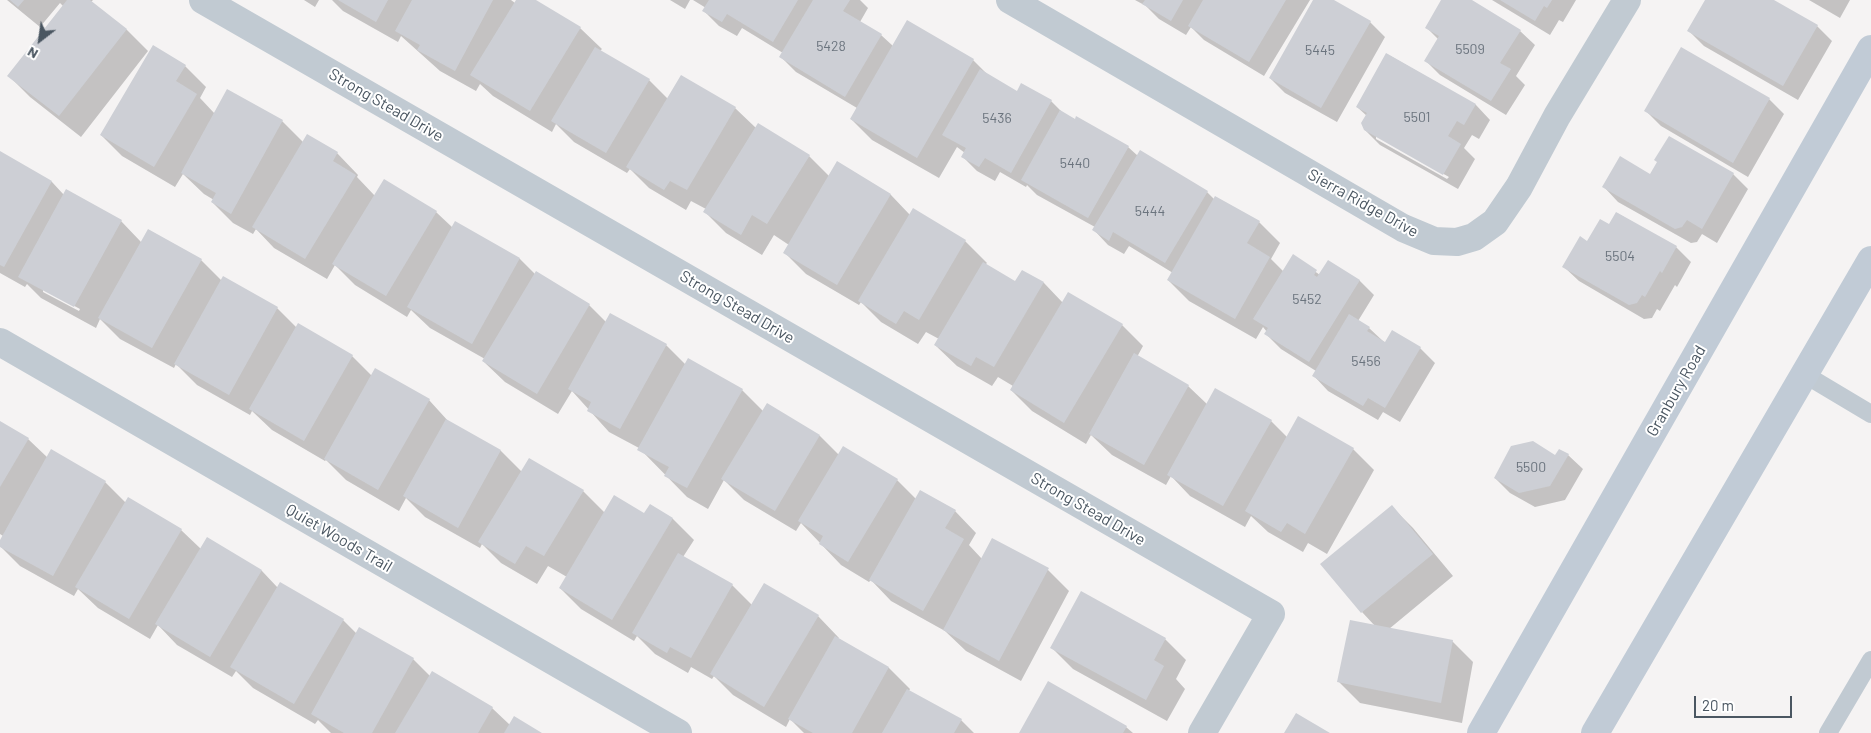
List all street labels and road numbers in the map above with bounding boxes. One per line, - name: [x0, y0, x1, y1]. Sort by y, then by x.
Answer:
- street label: Strong Stead Drive: [325, 64, 447, 146]
- street label: Sierra Ridge Drive: [1304, 165, 1422, 241]
- street label: Strong Stead Drive: [676, 266, 798, 348]
- street label: Granbury Road: [1642, 342, 1710, 440]
- street label: Strong Stead Drive: [1027, 468, 1149, 550]
- street label: Quiet Woods Trail: [282, 500, 396, 576]

